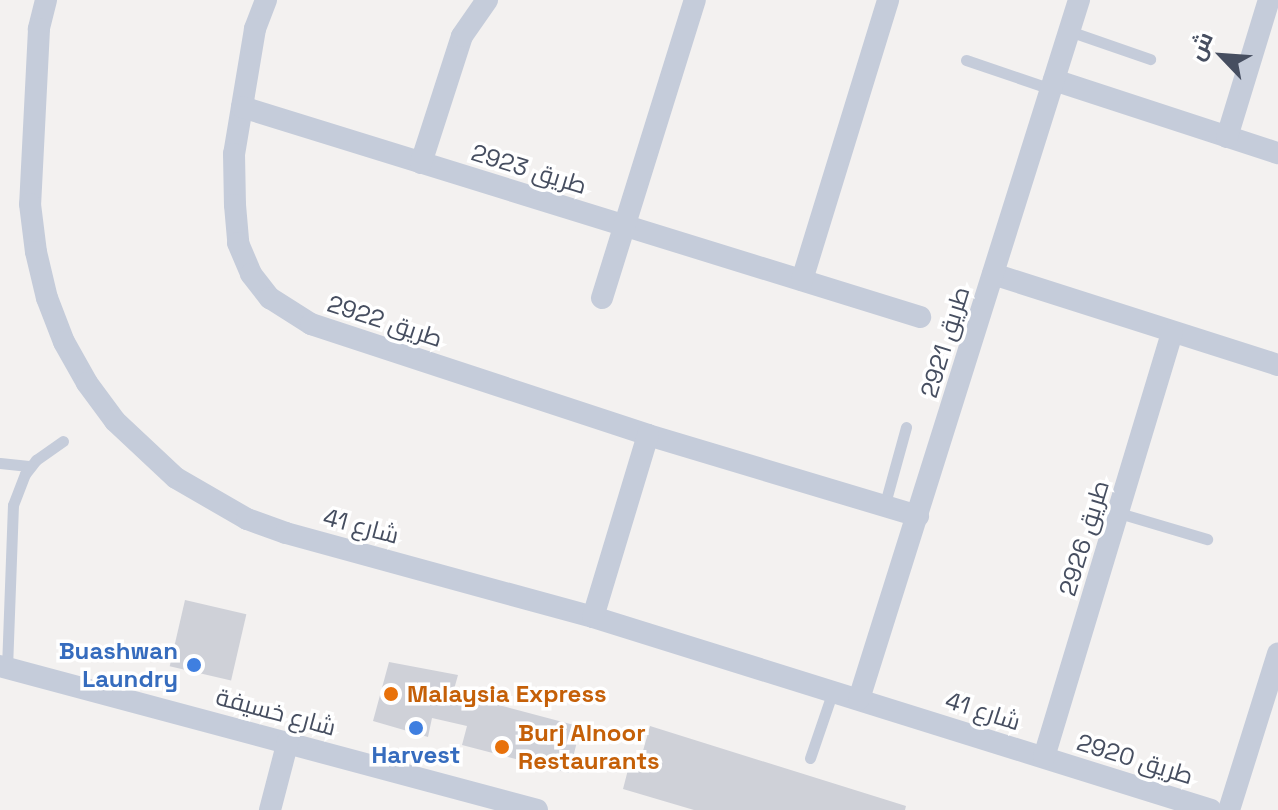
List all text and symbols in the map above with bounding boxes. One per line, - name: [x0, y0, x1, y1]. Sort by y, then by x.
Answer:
- north arrow: [1182, 16, 1262, 96]
- text: ش: [1182, 27, 1219, 65]
- street label: طريق 2923: [468, 138, 590, 200]
- street label: طريق 2921: [914, 283, 976, 401]
- street label: طريق 2922: [324, 289, 446, 353]
- street label: طريق 2926: [1053, 477, 1115, 599]
- street label: شارع 41: [320, 502, 402, 550]
- place label: Buashwan Laundry: [59, 637, 178, 693]
- marker: Buashwan Laundry: [185, 656, 203, 674]
- place label: Malaysia Express: [407, 680, 607, 708]
- street label: شارع خسيفة: [213, 682, 339, 742]
- marker: Malaysia Express: [382, 685, 400, 703]
- street label: شارع 41: [942, 685, 1024, 737]
- marker: Harvest: [407, 719, 425, 737]
- place label: Burj Alnoor Restaurants: [518, 719, 660, 775]
- street label: طريق 2920: [1073, 728, 1197, 790]
- marker: Burj Alnoor Restaurants: [493, 738, 511, 756]
- place label: Harvest: [371, 741, 461, 769]

